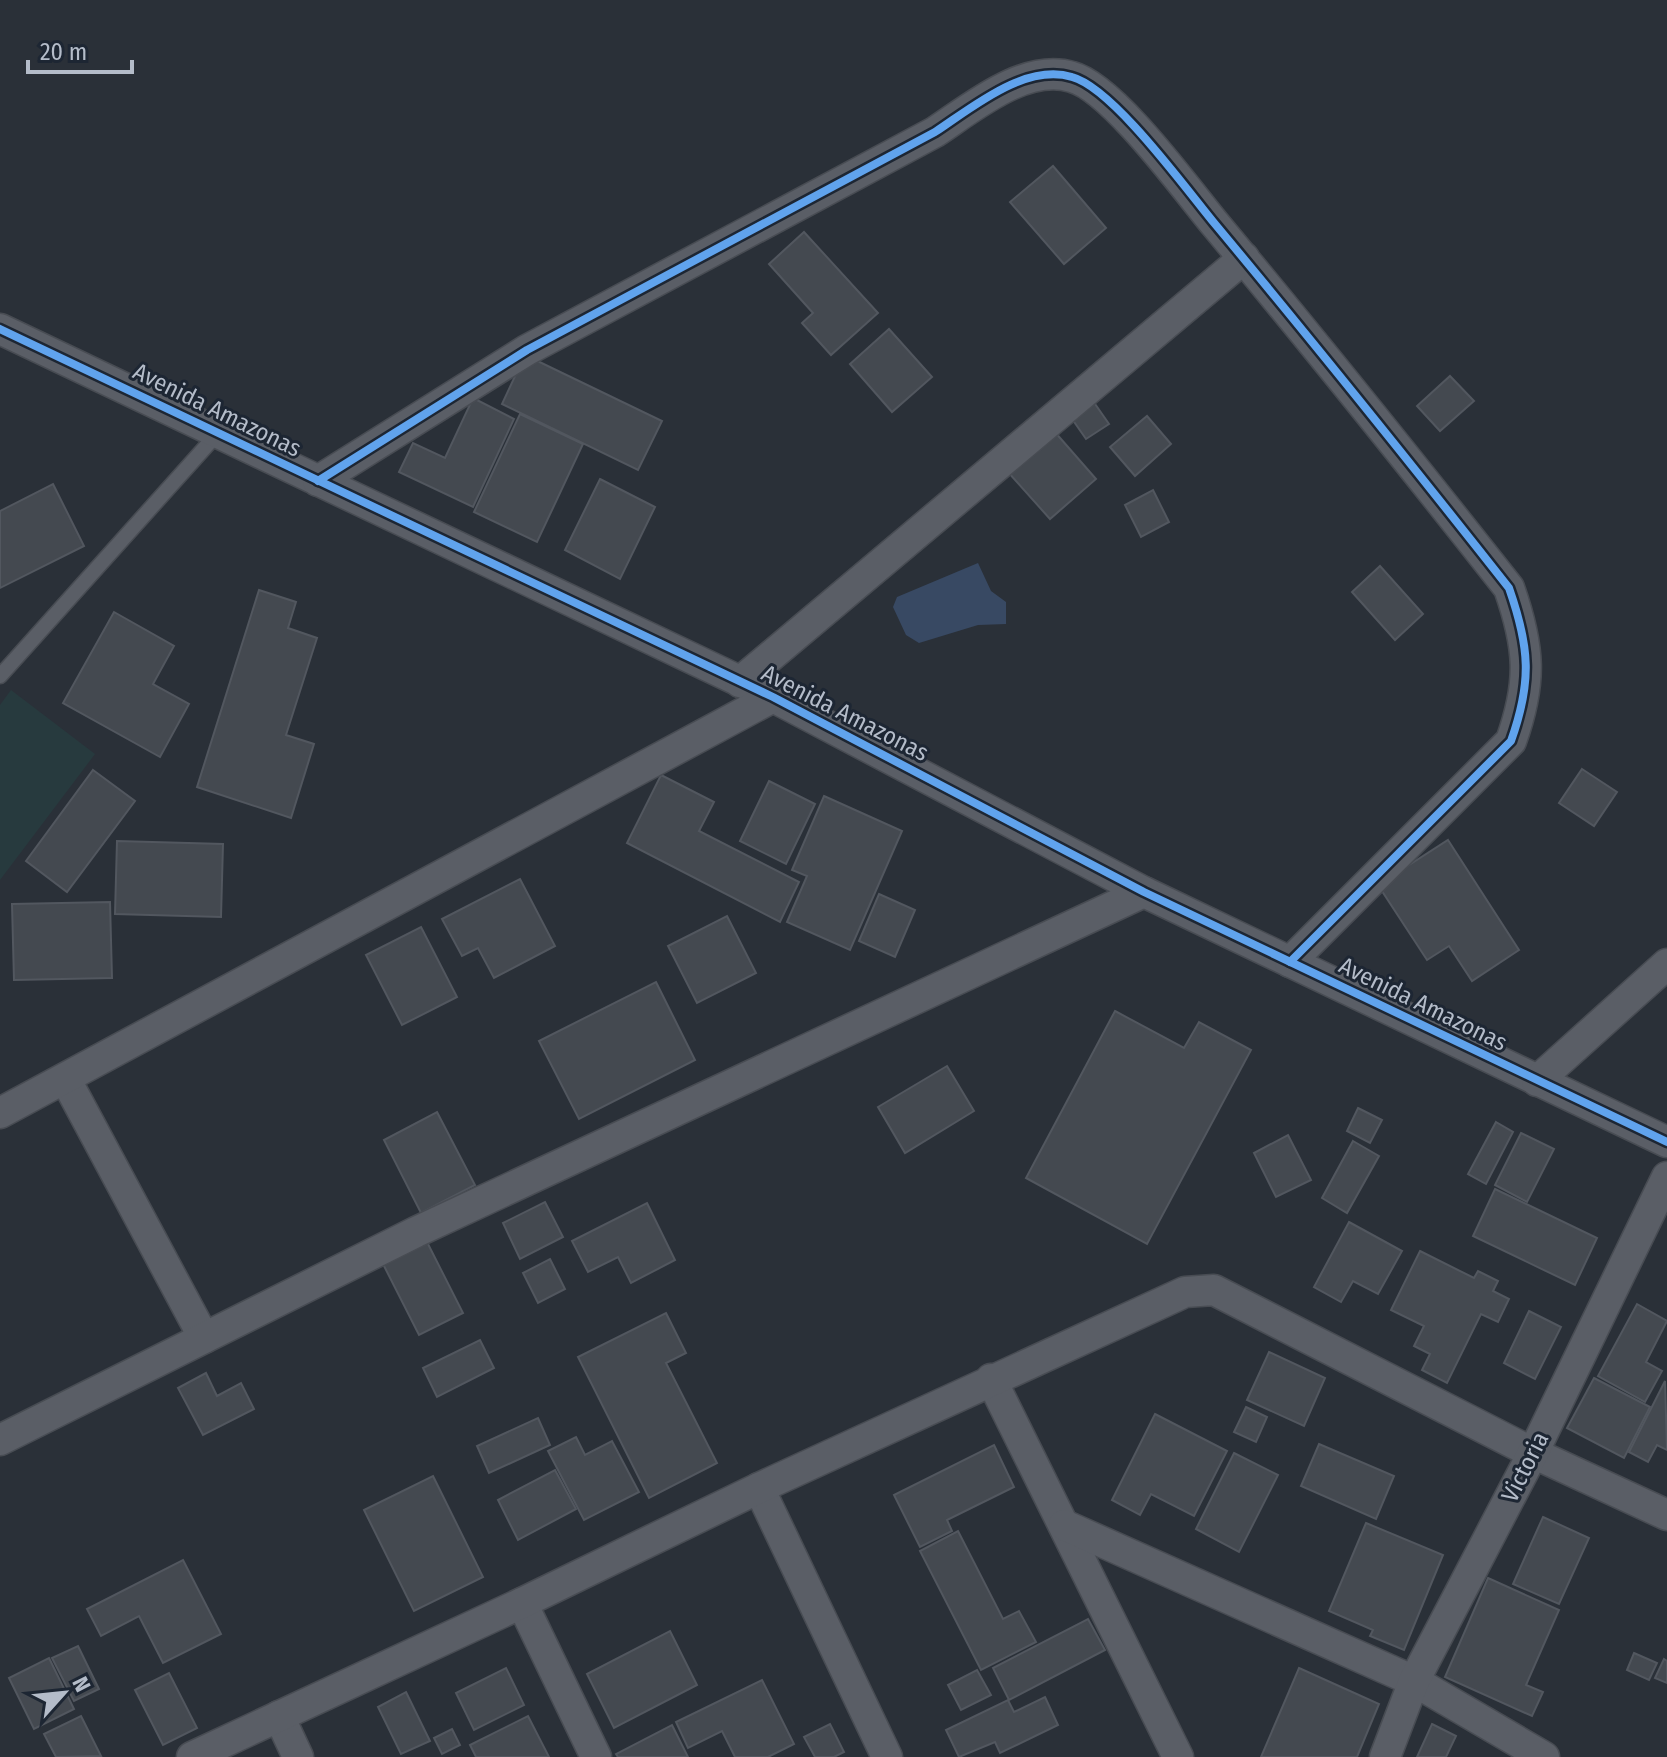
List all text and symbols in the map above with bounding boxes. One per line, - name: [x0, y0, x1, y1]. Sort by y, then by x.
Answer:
- scale bar: [28, 24, 132, 74]
- text: 20 m: [40, 38, 87, 66]
- street label: Avenida Amazonas: [128, 357, 306, 463]
- street label: Avenida Amazonas: [757, 659, 933, 767]
- street label: Avenida Amazonas: [1334, 951, 1512, 1057]
- street label: Victoria: [1496, 1427, 1554, 1507]
- north arrow: [24, 1653, 104, 1733]
- text: N: [66, 1672, 96, 1696]

